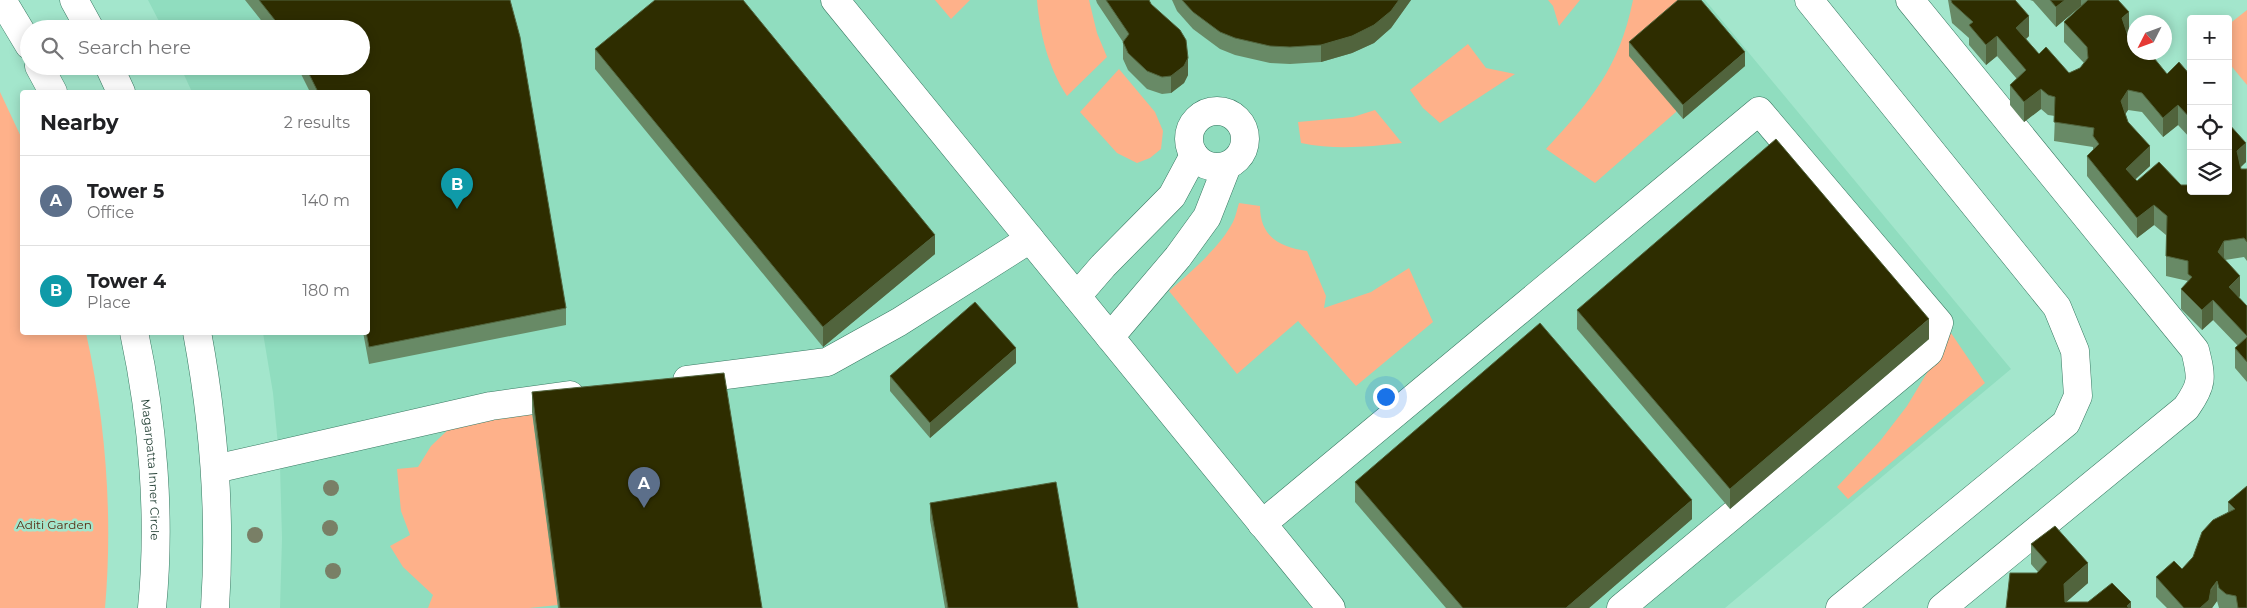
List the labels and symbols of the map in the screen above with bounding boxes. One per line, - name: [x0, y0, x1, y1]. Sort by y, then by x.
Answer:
- north arrow: [2127, 15, 2172, 60]
- pin: B: [441, 168, 473, 209]
- your location: [1373, 384, 1399, 410]
- street label: Magarpatta Inner Circle: [139, 398, 163, 541]
- pin: A: [628, 467, 660, 508]
- park label: Aditi Garden: [16, 517, 92, 532]

